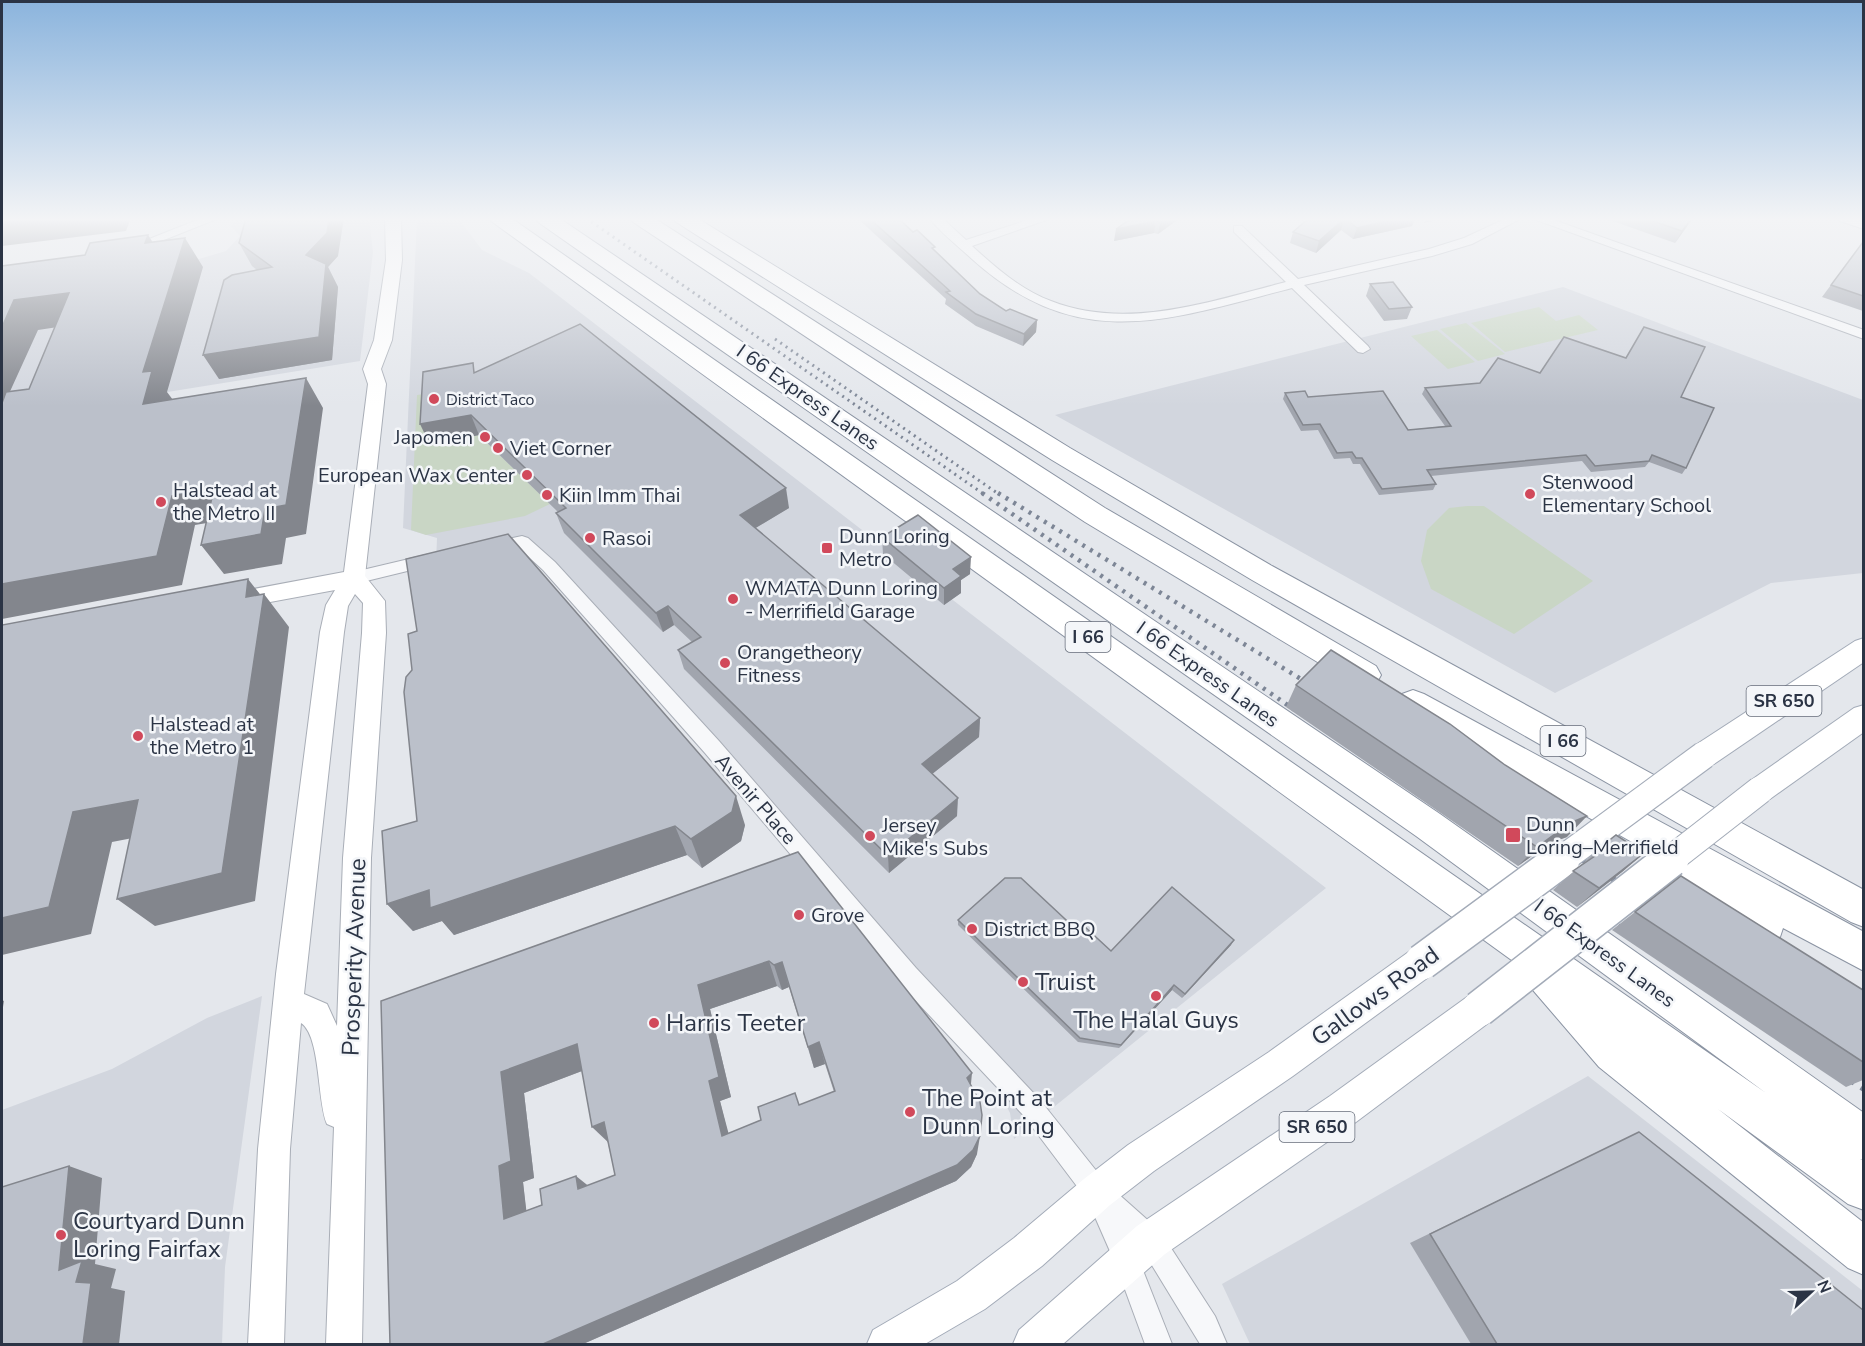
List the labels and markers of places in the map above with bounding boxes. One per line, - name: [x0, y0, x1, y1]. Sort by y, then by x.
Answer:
- place label: District Taco: [446, 389, 535, 411]
- marker: District Taco: [427, 392, 441, 406]
- place label: Japomen: [393, 424, 473, 451]
- marker: Japomen: [478, 430, 492, 444]
- place label: Viet Corner: [509, 435, 611, 462]
- marker: Viet Corner: [491, 441, 505, 455]
- place label: European Wax Center: [318, 462, 515, 489]
- marker: European Wax Center: [520, 468, 534, 482]
- place label: Stenwood Elementary School: [1542, 469, 1711, 519]
- place label: Halstead at the Metro II: [173, 477, 278, 527]
- place label: Kiin Imm Thai: [559, 482, 680, 509]
- marker: Stenwood Elementary School: [1523, 487, 1537, 501]
- marker: Kiin Imm Thai: [540, 488, 554, 502]
- marker: Halstead at the Metro II: [154, 495, 168, 509]
- place label: Dunn Loring Metro: [839, 523, 950, 573]
- place label: Rasoi: [602, 525, 651, 552]
- marker: Rasoi: [583, 531, 597, 545]
- marker: Dunn Loring Metro: [820, 541, 834, 555]
- place label: WMATA Dunn Loring - Merrifield Garage: [745, 575, 938, 625]
- marker: WMATA Dunn Loring - Merrifield Garage: [726, 592, 740, 606]
- place label: Orangetheory Fitness: [737, 639, 863, 689]
- marker: Orangetheory Fitness: [718, 656, 732, 670]
- place label: Halstead at the Metro 1: [150, 711, 255, 761]
- marker: Halstead at the Metro 1: [131, 729, 145, 743]
- place label: Dunn Loring–Merrifield: [1526, 811, 1679, 861]
- place label: Jersey Mike's Subs: [881, 812, 988, 862]
- marker: Dunn Loring–Merrifield: [1504, 826, 1522, 844]
- marker: Jersey Mike's Subs: [863, 829, 877, 843]
- place label: Grove: [811, 902, 864, 929]
- marker: Grove: [792, 908, 806, 922]
- place label: District BBQ: [984, 916, 1096, 943]
- marker: District BBQ: [965, 922, 979, 936]
- place label: Truist: [1035, 966, 1096, 998]
- marker: Truist: [1016, 975, 1030, 989]
- marker: The Halal Guys: [1149, 989, 1163, 1003]
- place label: The Halal Guys: [1073, 1004, 1239, 1036]
- place label: Harris Teeter: [666, 1007, 806, 1039]
- marker: Harris Teeter: [647, 1016, 661, 1030]
- place label: The Point at Dunn Loring: [922, 1082, 1055, 1142]
- marker: The Point at Dunn Loring: [903, 1105, 917, 1119]
- place label: Courtyard Dunn Loring Fairfax: [73, 1205, 245, 1265]
- marker: Courtyard Dunn Loring Fairfax: [54, 1228, 68, 1242]

